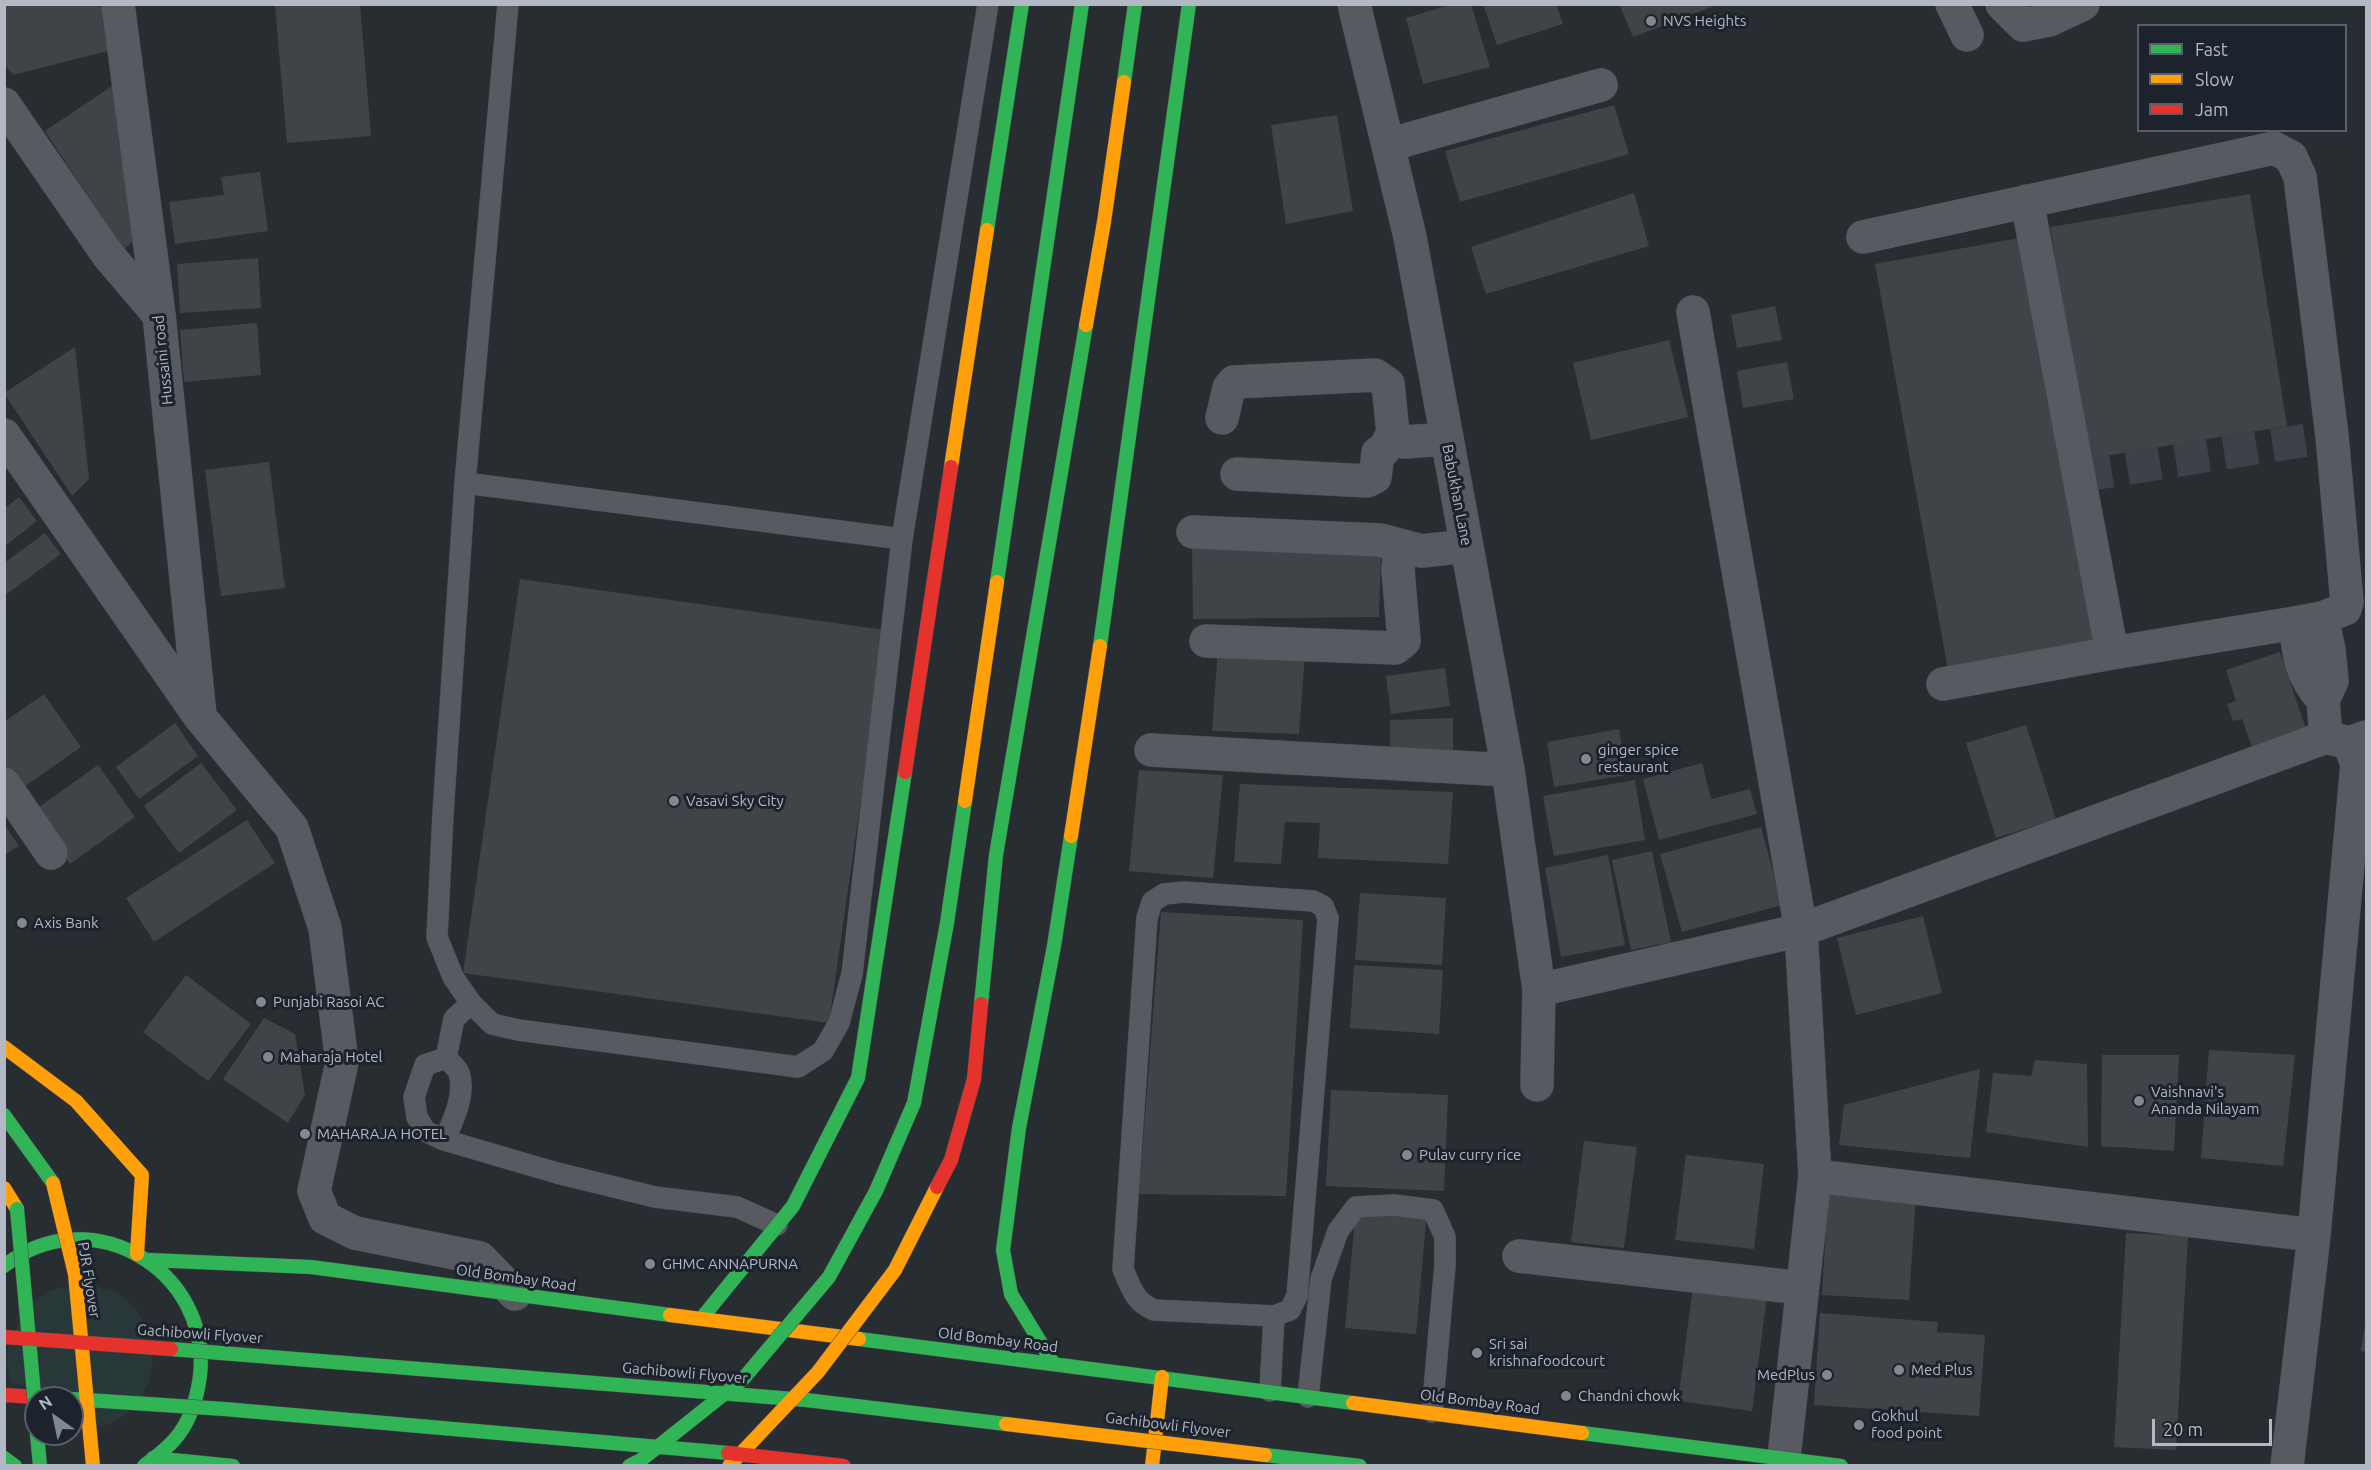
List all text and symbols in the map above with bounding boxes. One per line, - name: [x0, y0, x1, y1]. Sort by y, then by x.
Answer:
- place label: NVS Heights: [1663, 12, 1747, 30]
- marker: NVS Heights: [1644, 14, 1658, 28]
- legend: [2137, 24, 2347, 132]
- text: Fast: [2195, 39, 2228, 59]
- text: Slow: [2195, 69, 2234, 89]
- text: Jam: [2195, 99, 2229, 119]
- street label: Hussaini road: [149, 314, 177, 406]
- street label: Babukhan Lane: [1438, 443, 1476, 547]
- place label: ginger spice restaurant: [1598, 741, 1679, 776]
- marker: ginger spice restaurant: [1579, 752, 1593, 766]
- place label: Vasavi Sky City: [686, 792, 784, 810]
- marker: Vasavi Sky City: [667, 794, 681, 808]
- place label: Axis Bank: [34, 914, 99, 932]
- marker: Axis Bank: [15, 916, 29, 930]
- place label: Punjabi Rasoi AC: [273, 993, 384, 1011]
- marker: Punjabi Rasoi AC: [254, 995, 268, 1009]
- place label: Maharaja Hotel: [280, 1048, 382, 1066]
- marker: Maharaja Hotel: [261, 1050, 275, 1064]
- place label: Vaishnavi's Ananda Nilayam: [2151, 1083, 2259, 1118]
- marker: Vaishnavi's Ananda Nilayam: [2132, 1094, 2146, 1108]
- place label: MAHARAJA HOTEL: [317, 1125, 447, 1143]
- marker: MAHARAJA HOTEL: [298, 1127, 312, 1141]
- place label: Pulav curry rice: [1419, 1146, 1521, 1164]
- marker: Pulav curry rice: [1400, 1148, 1414, 1162]
- street label: PJR Flyover: [74, 1241, 104, 1319]
- place label: GHMC ANNAPURNA: [662, 1255, 798, 1273]
- marker: GHMC ANNAPURNA: [643, 1257, 657, 1271]
- street label: Old Bombay Road: [455, 1261, 577, 1295]
- street label: Gachibowli Flyover: [137, 1321, 263, 1347]
- street label: Old Bombay Road: [937, 1324, 1059, 1356]
- place label: Sri sai krishnafoodcourt: [1489, 1335, 1605, 1370]
- marker: Sri sai krishnafoodcourt: [1470, 1346, 1484, 1360]
- street label: Gachibowli Flyover: [621, 1359, 749, 1387]
- place label: Med Plus: [1911, 1361, 1972, 1379]
- marker: Med Plus: [1892, 1363, 1906, 1377]
- place label: MedPlus: [1757, 1366, 1815, 1384]
- marker: MedPlus: [1820, 1368, 1834, 1382]
- north arrow: [24, 1386, 84, 1446]
- street label: Old Bombay Road: [1419, 1386, 1541, 1418]
- place label: Chandni chowk: [1578, 1387, 1680, 1405]
- marker: Chandni chowk: [1559, 1389, 1573, 1403]
- text: N: [35, 1392, 55, 1413]
- place label: Gokhul food point: [1871, 1407, 1942, 1442]
- scale bar: [2155, 1407, 2275, 1445]
- street label: Gachibowli Flyover: [1104, 1408, 1232, 1442]
- marker: Gokhul food point: [1852, 1418, 1866, 1432]
- text: 20 m: [2163, 1419, 2203, 1439]

